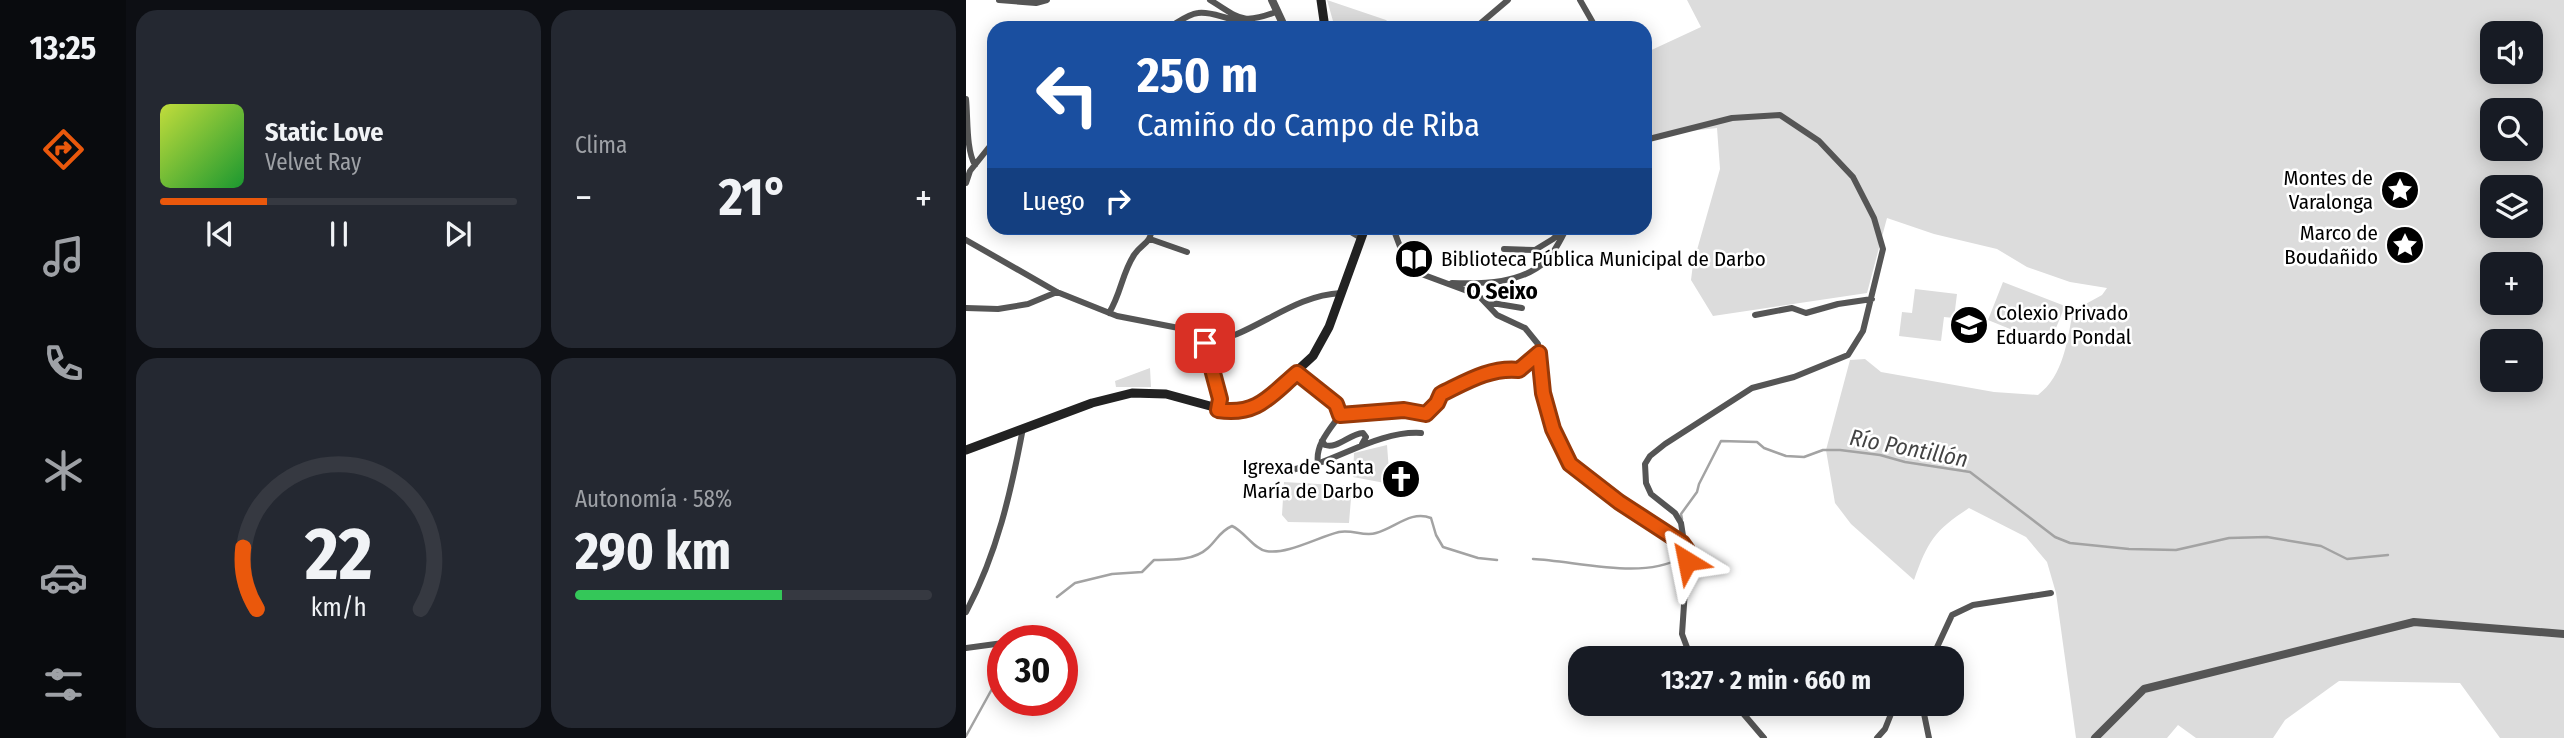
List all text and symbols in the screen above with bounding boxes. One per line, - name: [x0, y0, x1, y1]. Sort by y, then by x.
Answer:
- map controls: [2480, 21, 2543, 392]
- button: sound: [2480, 21, 2543, 84]
- text: 13:25: [30, 29, 96, 67]
- text: 250 m: [1137, 46, 1258, 105]
- icon: left: [1022, 49, 1113, 140]
- button: search: [2480, 98, 2543, 161]
- text: Camiño do Campo de Riba: [1137, 106, 1480, 144]
- text: Static Love: [265, 117, 383, 148]
- icon: directions: [39, 125, 88, 174]
- text: Clima: [575, 131, 627, 159]
- text: Velvet Ray: [265, 148, 361, 176]
- place label: Montes de Varalonga: [2283, 165, 2373, 215]
- text: 21°: [719, 166, 788, 229]
- place icon: Montes de Varalonga: [2379, 169, 2421, 211]
- text: −: [575, 175, 592, 221]
- text: +: [915, 175, 932, 221]
- button: layers: [2480, 175, 2543, 238]
- icon: right: [1099, 182, 1137, 220]
- text: Luego: [1022, 186, 1085, 217]
- icon: previous: [201, 215, 239, 253]
- icon: pause: [320, 215, 358, 253]
- icon: next: [439, 215, 477, 253]
- place label: Marco de Boudañido: [2284, 220, 2378, 270]
- place icon: Marco de Boudañido: [2384, 224, 2426, 266]
- icon: music: [39, 232, 88, 281]
- library icon: Biblioteca Pública Municipal de Darbo: [1393, 238, 1435, 280]
- place label: Biblioteca Pública Municipal de Darbo: [1441, 246, 1766, 272]
- button: +: [2480, 252, 2543, 315]
- district label: O Seixo: [1466, 277, 1538, 305]
- place label: Colexio Privado Eduardo Pondal: [1996, 300, 2132, 350]
- school or university icon: Colexio Privado Eduardo Pondal: [1948, 304, 1990, 346]
- pin: [1175, 313, 1235, 373]
- icon: arrive: [1186, 324, 1224, 362]
- button: −: [2480, 329, 2543, 392]
- icon: phone: [39, 339, 88, 388]
- water label: Río Pontillón: [1847, 423, 1971, 473]
- icon: climate: [39, 446, 88, 495]
- place label: Igrexa de Santa María de Darbo: [1242, 454, 1374, 504]
- church icon: Igrexa de Santa María de Darbo: [1380, 458, 1422, 500]
- text: Autonomía · 58%: [575, 485, 732, 513]
- text: 22: [304, 511, 372, 598]
- text: 290 km: [575, 520, 731, 583]
- position arrow: [1650, 524, 1724, 598]
- icon: car: [39, 553, 88, 602]
- text: km/h: [311, 593, 366, 623]
- speed limit sign: 30: [987, 625, 1078, 716]
- icon: filters: [39, 660, 88, 709]
- text: 13:27 · 2 min · 660 m: [1661, 665, 1871, 696]

